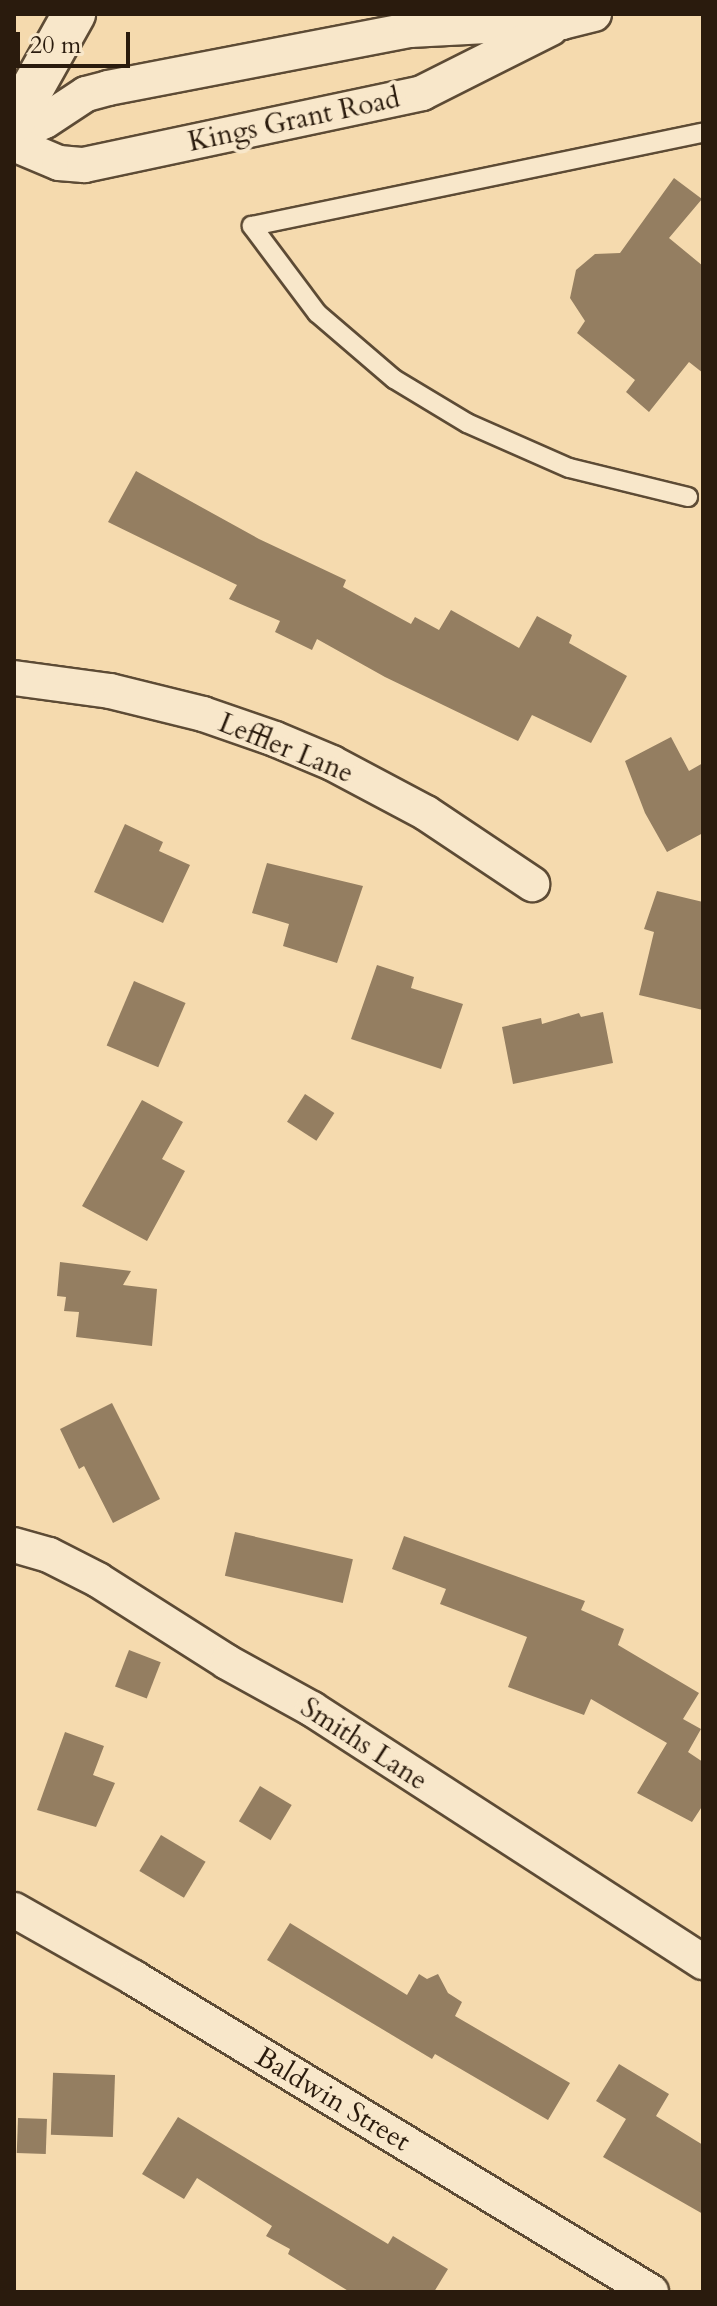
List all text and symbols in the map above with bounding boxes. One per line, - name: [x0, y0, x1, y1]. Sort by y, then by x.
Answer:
- scale bar: [20, 16, 134, 66]
- text: 20 m: [30, 29, 81, 62]
- street label: Kings Grant Road: [185, 81, 403, 159]
- street label: Leffler Lane: [214, 706, 358, 790]
- street label: Smiths Lane: [294, 1691, 434, 1797]
- street label: Baldwin Street: [250, 2040, 416, 2158]

